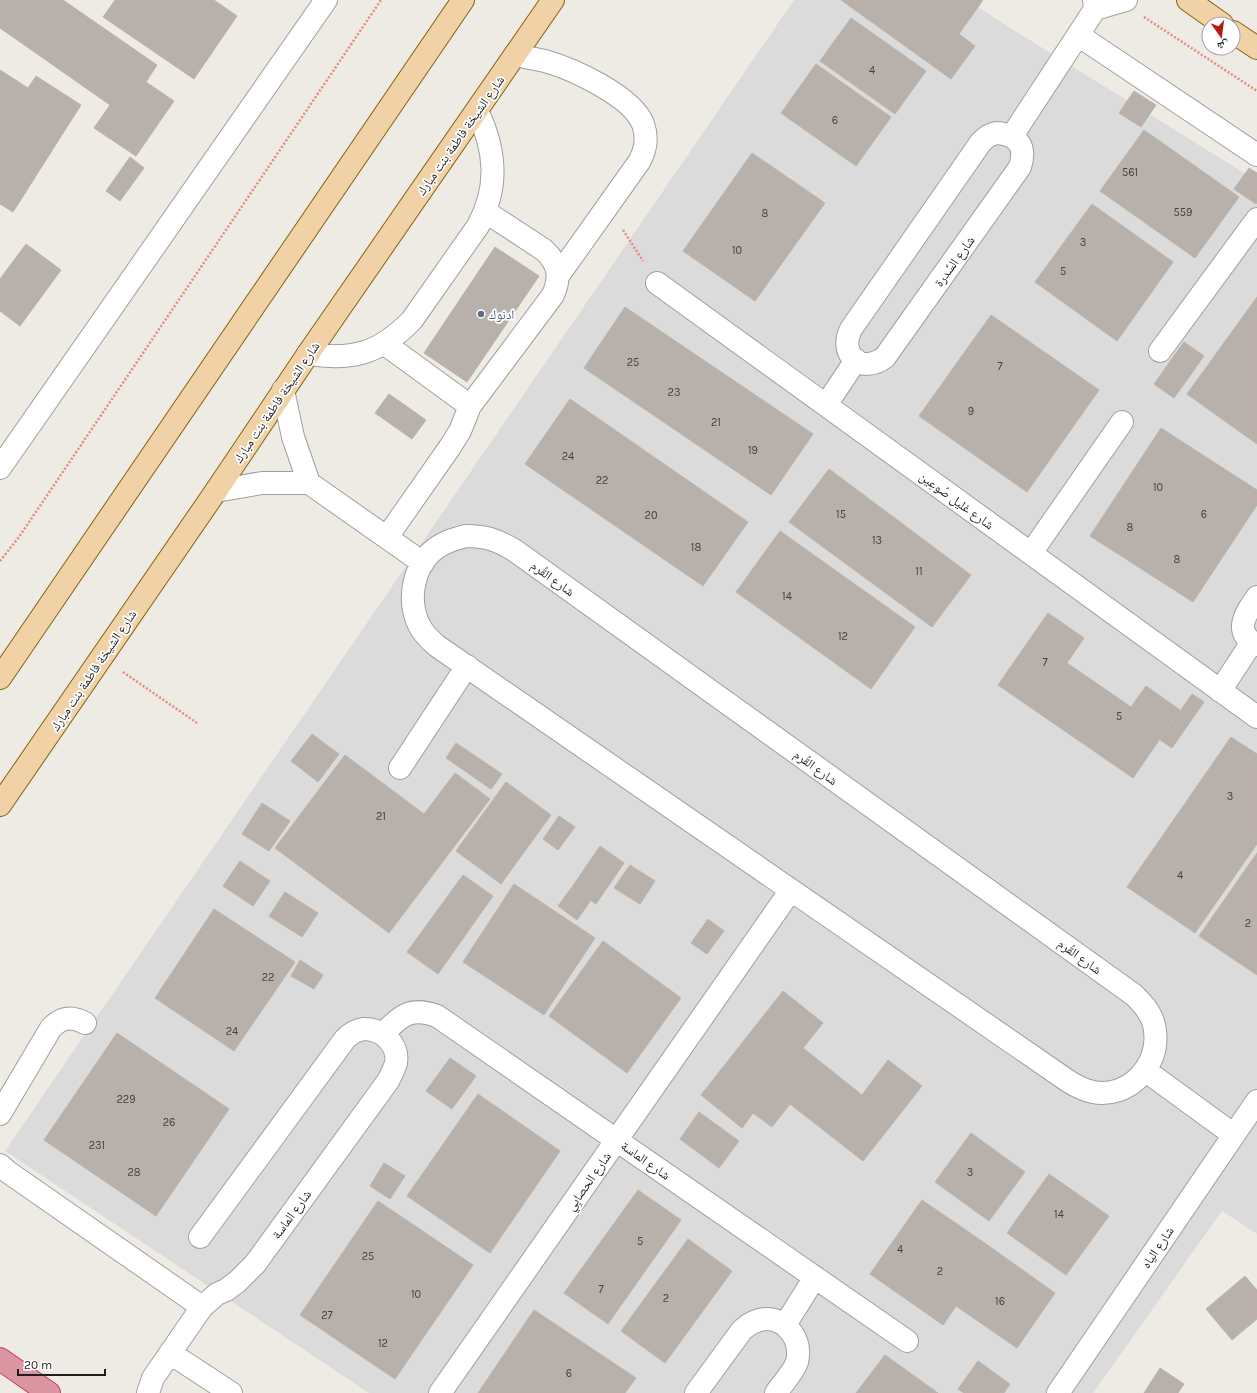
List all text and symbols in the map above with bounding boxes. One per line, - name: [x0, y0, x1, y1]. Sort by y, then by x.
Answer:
- north arrow: [1201, 16, 1241, 56]
- text: ش: [1216, 37, 1231, 53]
- house number: 4: [869, 64, 875, 77]
- street label: شارع الشيخة فاطمة بنت مبارك: [413, 73, 509, 199]
- house number: 6: [832, 114, 838, 127]
- house number: 561: [1122, 166, 1138, 179]
- house number: 559: [1174, 206, 1192, 219]
- house number: 8: [762, 207, 769, 220]
- street label: شارع السِّدرة: [931, 233, 979, 291]
- house number: 3: [1080, 236, 1086, 249]
- house number: 10: [732, 244, 742, 257]
- house number: 5: [1060, 265, 1066, 278]
- place label: ادنوك: [489, 307, 514, 323]
- marker: ادنوك: [476, 309, 486, 319]
- street label: شارع الشيخة فاطمة بنت مبارك: [230, 339, 324, 467]
- house number: 25: [627, 356, 639, 369]
- house number: 7: [997, 360, 1003, 373]
- house number: 23: [668, 386, 680, 399]
- house number: 9: [968, 405, 974, 418]
- house number: 21: [711, 416, 721, 429]
- house number: 19: [748, 444, 758, 457]
- house number: 24: [562, 450, 574, 463]
- street label: شارع غليل صُوعِين: [915, 468, 997, 534]
- house number: 22: [596, 474, 608, 487]
- house number: 10: [1153, 481, 1163, 494]
- house number: 15: [836, 508, 846, 521]
- house number: 6: [1201, 508, 1207, 521]
- house number: 20: [645, 509, 657, 522]
- house number: 8: [1127, 521, 1134, 534]
- house number: 13: [872, 534, 882, 547]
- house number: 18: [691, 541, 701, 554]
- house number: 8: [1174, 553, 1181, 566]
- street label: شارع القُرم: [527, 558, 577, 601]
- house number: 11: [915, 565, 923, 578]
- house number: 14: [782, 590, 792, 603]
- street label: شارع الشيخة فاطمة بنت مبارك: [47, 607, 141, 735]
- house number: 12: [838, 630, 848, 643]
- house number: 7: [1042, 656, 1048, 669]
- house number: 5: [1116, 710, 1122, 723]
- street label: شارع القُرم: [790, 747, 840, 790]
- house number: 3: [1227, 790, 1233, 803]
- house number: 21: [376, 810, 386, 823]
- house number: 4: [1177, 869, 1183, 882]
- house number: 2: [1245, 917, 1251, 930]
- street label: شارع القُرم: [1054, 936, 1104, 979]
- house number: 22: [262, 971, 274, 984]
- house number: 24: [226, 1025, 238, 1038]
- house number: 229: [116, 1093, 136, 1106]
- house number: 26: [163, 1116, 175, 1129]
- street label: شارع الماسة: [617, 1138, 673, 1184]
- house number: 231: [89, 1139, 105, 1152]
- street label: شارع الحصابِي: [563, 1149, 617, 1215]
- house number: 28: [127, 1166, 141, 1179]
- house number: 3: [967, 1166, 973, 1179]
- street label: شارع الماسة: [269, 1187, 316, 1243]
- house number: 14: [1054, 1208, 1064, 1221]
- street label: شارع الياه: [1138, 1224, 1178, 1272]
- house number: 5: [637, 1235, 643, 1248]
- house number: 4: [897, 1243, 903, 1256]
- house number: 25: [362, 1250, 374, 1263]
- house number: 2: [937, 1265, 943, 1278]
- house number: 7: [598, 1283, 604, 1296]
- house number: 10: [411, 1288, 421, 1301]
- house number: 2: [663, 1292, 669, 1305]
- house number: 16: [995, 1295, 1005, 1308]
- house number: 27: [321, 1309, 333, 1322]
- house number: 12: [378, 1337, 388, 1350]
- scale bar: [18, 1351, 105, 1377]
- text: 20 m: [24, 1358, 52, 1372]
- house number: 6: [566, 1367, 572, 1380]

